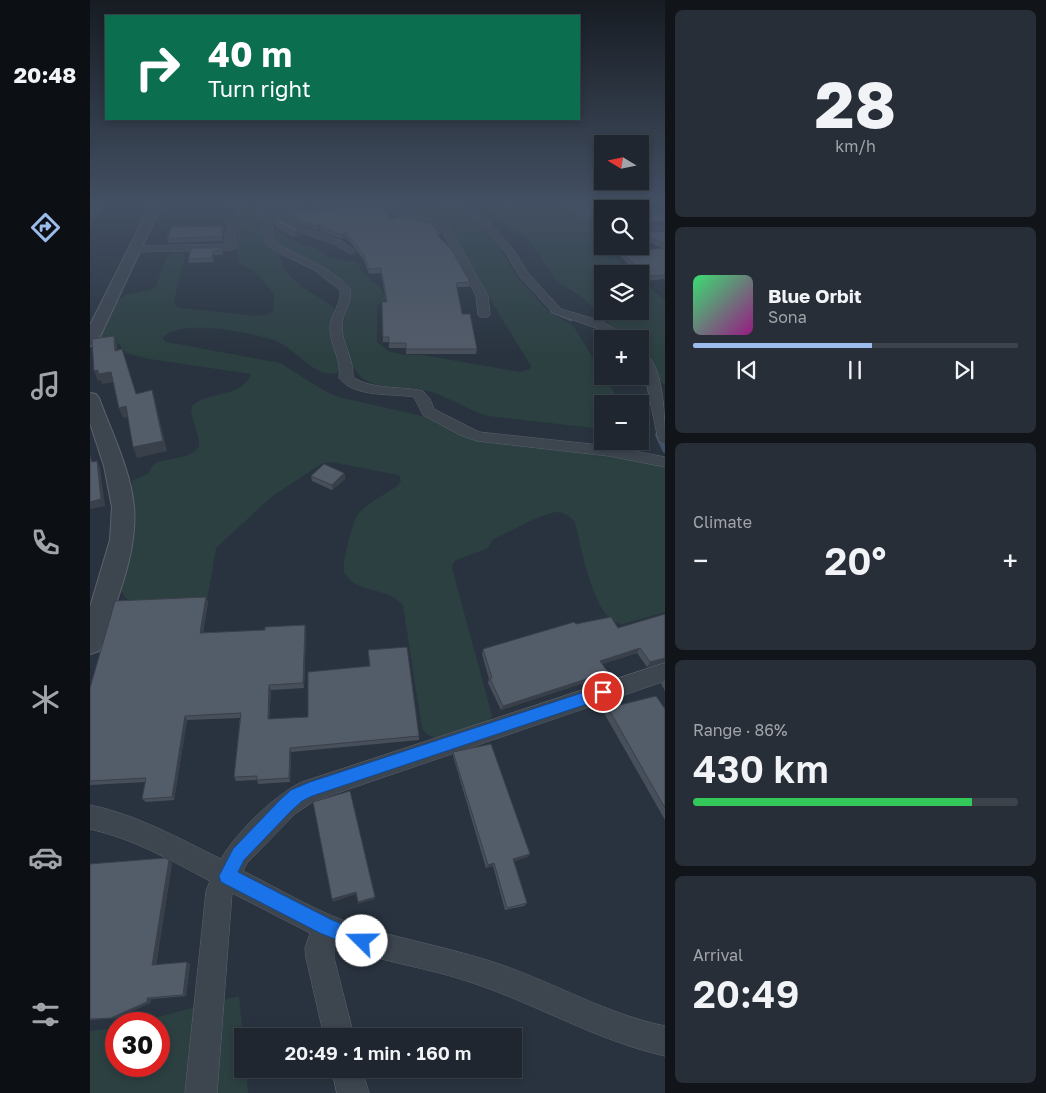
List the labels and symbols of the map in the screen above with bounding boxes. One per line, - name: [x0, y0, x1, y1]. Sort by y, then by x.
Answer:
- north arrow: [594, 135, 649, 190]
- pin: [582, 671, 624, 713]
- position arrow: [335, 914, 387, 966]
- speed limit sign: 30: [105, 1012, 170, 1077]

